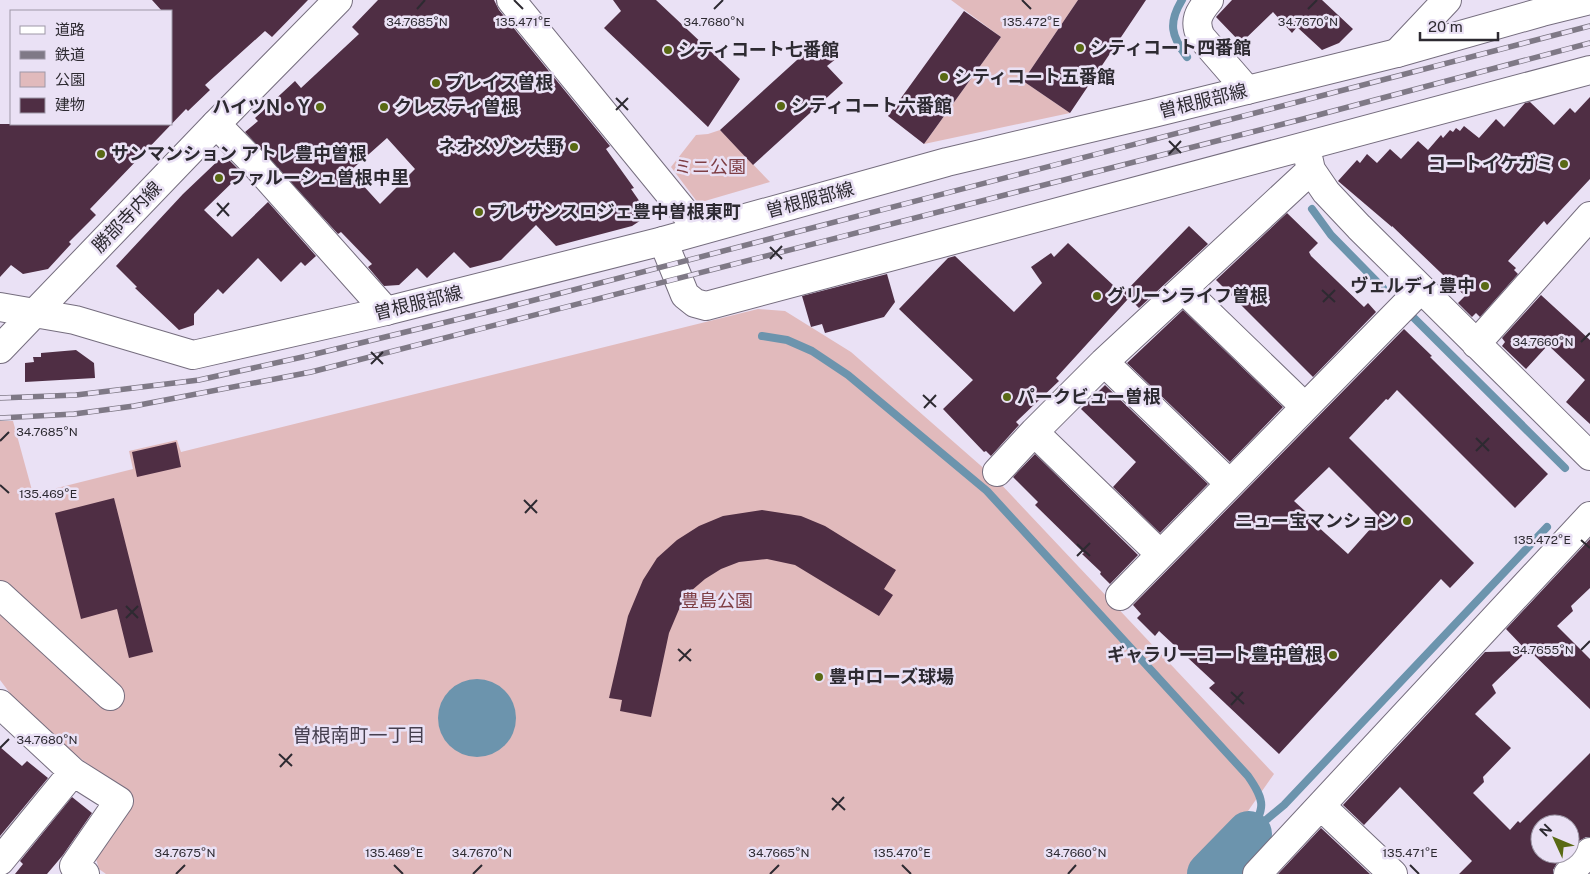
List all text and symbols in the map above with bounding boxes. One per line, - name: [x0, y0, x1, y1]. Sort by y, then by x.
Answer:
- legend: [10, 10, 172, 125]
- scale bar: [1420, 10, 1498, 42]
- text: 34.7685°N: [386, 15, 448, 29]
- text: 135.471°E: [495, 15, 551, 29]
- text: 34.7680°N: [683, 15, 745, 29]
- text: 135.472°E: [1002, 15, 1060, 29]
- text: 34.7670°N: [1278, 15, 1338, 29]
- text: 20 m: [1428, 18, 1463, 35]
- text: 道路: [55, 21, 85, 38]
- place label: シティコート四番館: [1090, 37, 1251, 58]
- place label: シティコート七番館: [678, 39, 839, 60]
- marker: シティコート四番館: [1074, 42, 1086, 54]
- marker: シティコート七番館: [662, 44, 674, 56]
- text: 鉄道: [55, 46, 85, 63]
- place label: シティコート五番館: [954, 66, 1115, 87]
- text: 公園: [55, 71, 85, 88]
- marker: シティコート五番館: [938, 71, 950, 83]
- place label: プレイス曽根: [446, 72, 553, 93]
- marker: プレイス曽根: [430, 77, 442, 89]
- street label: 曽根服部線: [1157, 79, 1249, 122]
- place label: シティコート六番館: [791, 95, 952, 116]
- text: 建物: [55, 96, 85, 113]
- place label: ハイツN・Y: [212, 96, 310, 117]
- place label: クレスティ曽根: [394, 96, 519, 117]
- marker: シティコート六番館: [775, 100, 787, 112]
- marker: ハイツN・Y: [314, 101, 326, 113]
- marker: クレスティ曽根: [378, 101, 390, 113]
- place label: ネオメゾン大野: [438, 136, 564, 157]
- marker: ネオメゾン大野: [568, 141, 580, 153]
- place label: サンマンション アトレ豊中曽根: [111, 143, 367, 164]
- marker: サンマンション アトレ豊中曽根: [95, 148, 107, 160]
- place label: コートイケガミ: [1428, 153, 1554, 174]
- park label: ミニ公園: [674, 156, 746, 177]
- marker: コートイケガミ: [1558, 158, 1570, 170]
- place label: ファルーシュ曽根中里: [229, 167, 409, 188]
- marker: ファルーシュ曽根中里: [213, 172, 225, 184]
- street label: 勝部寺内線: [88, 177, 165, 256]
- street label: 曽根服部線: [764, 178, 856, 221]
- place label: プレサンスロジェ豊中曽根東町: [489, 201, 741, 222]
- marker: プレサンスロジェ豊中曽根東町: [473, 206, 485, 218]
- place label: ヴェルディ豊中: [1350, 275, 1475, 296]
- marker: ヴェルディ豊中: [1479, 280, 1491, 292]
- street label: 曽根服部線: [372, 281, 464, 324]
- place label: グリーンライフ曽根: [1107, 285, 1268, 306]
- marker: グリーンライフ曽根: [1091, 290, 1103, 302]
- text: 34.7660°N: [1513, 335, 1573, 349]
- place label: パークビュー曽根: [1017, 386, 1161, 407]
- marker: パークビュー曽根: [1001, 391, 1013, 403]
- text: 34.7685°N: [16, 425, 78, 439]
- text: 135.469°E: [19, 487, 77, 501]
- place label: ニュー宝マンション: [1235, 510, 1397, 531]
- marker: ニュー宝マンション: [1401, 515, 1413, 527]
- text: 135.472°E: [1513, 533, 1571, 547]
- park label: 豊島公園: [681, 590, 753, 611]
- text: 34.7655°N: [1512, 643, 1574, 657]
- place label: ギャラリーコート豊中曽根: [1107, 644, 1323, 665]
- marker: ギャラリーコート豊中曽根: [1327, 649, 1339, 661]
- place label: 豊中ローズ球場: [829, 666, 954, 687]
- marker: 豊中ローズ球場: [813, 671, 825, 683]
- district label: 曽根南町一丁目: [292, 724, 426, 746]
- text: 34.7680°N: [16, 733, 78, 747]
- north arrow: [1530, 814, 1580, 864]
- text: N: [1536, 820, 1555, 839]
- text: 34.7675°N: [155, 846, 215, 860]
- text: 135.469°E: [365, 846, 423, 860]
- text: 34.7670°N: [452, 846, 512, 860]
- text: 34.7665°N: [748, 846, 810, 860]
- text: 135.470°E: [873, 846, 931, 860]
- text: 34.7660°N: [1046, 846, 1106, 860]
- text: 135.471°E: [1382, 846, 1438, 860]

